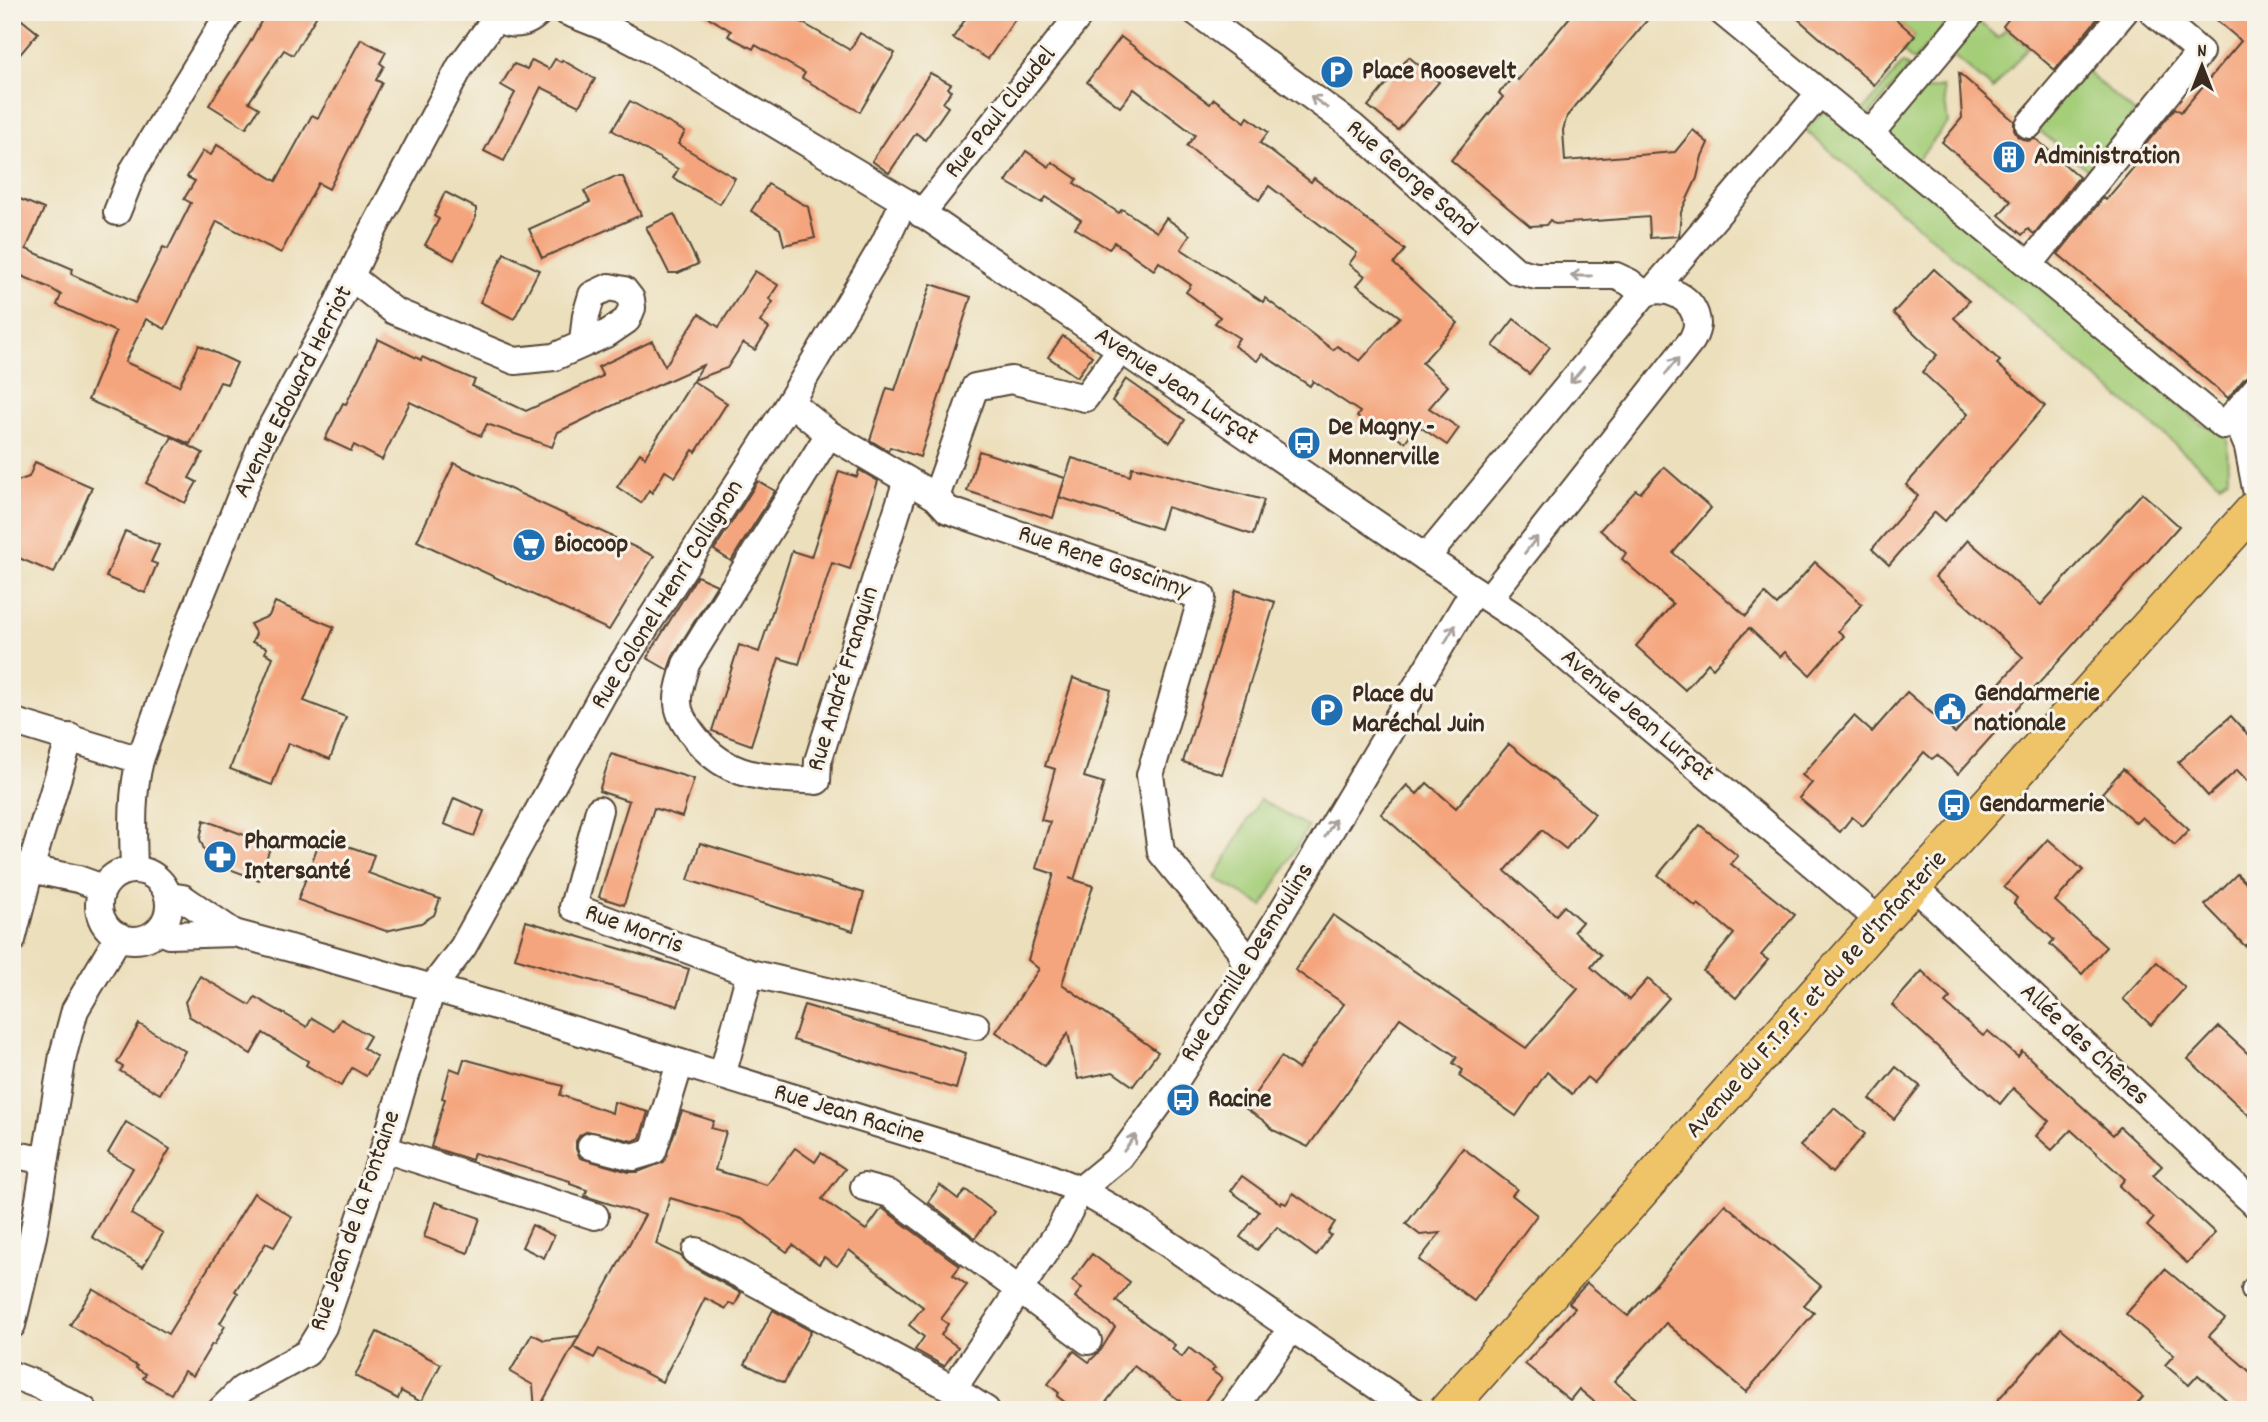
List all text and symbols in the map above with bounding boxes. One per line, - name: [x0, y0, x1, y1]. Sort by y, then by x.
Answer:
- north arrow: [2166, 32, 2236, 102]
- street label: Rue Paul Claudel: [936, 39, 1066, 187]
- text: N: [2197, 39, 2207, 66]
- parking icon: Place Roosevelt: [1318, 53, 1356, 91]
- place label: Place Roosevelt: [1362, 54, 1517, 91]
- one-way arrow: [1309, 95, 1328, 110]
- street label: Rue George Sand: [1337, 111, 1485, 247]
- building icon: Administration: [1990, 138, 2028, 176]
- place label: Administration: [2034, 139, 2180, 176]
- one-way arrow: [1570, 269, 1593, 283]
- street label: Avenue Edouard Herriot: [224, 279, 364, 505]
- street label: Avenue Jean Lurçat: [1086, 318, 1266, 456]
- one-way arrow: [1664, 357, 1680, 375]
- one-way arrow: [1569, 365, 1585, 383]
- place label: De Magny - Monnerville: [1328, 410, 1439, 477]
- bus stop icon: De Magny - Monnerville: [1285, 424, 1323, 462]
- street label: Rue Colonel Henri Collignon: [582, 473, 754, 717]
- street label: Rue Rene Goscinny: [1013, 516, 1196, 610]
- supermarket icon: Biocoop: [510, 526, 548, 564]
- place label: Biocoop: [554, 527, 628, 564]
- one-way arrow: [1524, 536, 1539, 554]
- street label: Rue André Franquin: [798, 582, 890, 776]
- one-way arrow: [1443, 624, 1457, 644]
- street label: Avenue Jean Lurçat: [1552, 640, 1723, 792]
- place label: Gendarmerie nationale: [1974, 676, 2100, 743]
- place label: Place du Maréchal Juin: [1352, 677, 1484, 744]
- public building icon: Gendarmerie nationale: [1931, 690, 1969, 728]
- parking icon: Place du Maréchal Juin: [1308, 691, 1346, 729]
- bus stop icon: Gendarmerie: [1935, 786, 1973, 824]
- place label: Gendarmerie: [1979, 787, 2105, 824]
- one-way arrow: [1324, 818, 1338, 838]
- place label: Pharmacie Intersanté: [244, 824, 351, 891]
- pharmacy icon: Pharmacie Intersanté: [201, 838, 239, 876]
- street label: Avenue du F.T.P.F. et du 8e d'Infanterie: [1677, 843, 1957, 1147]
- street label: Rue Camille Desmoulins: [1172, 856, 1324, 1070]
- street label: Rue Morris: [579, 895, 689, 965]
- street label: Allée des Chênes: [2011, 975, 2157, 1115]
- street label: Rue Jean Racine: [769, 1075, 929, 1155]
- bus stop icon: Racine: [1164, 1081, 1202, 1119]
- place label: Racine: [1208, 1082, 1272, 1119]
- street label: Rue Jean de la Fontaine: [301, 1106, 411, 1336]
- one-way arrow: [1122, 1134, 1137, 1153]

